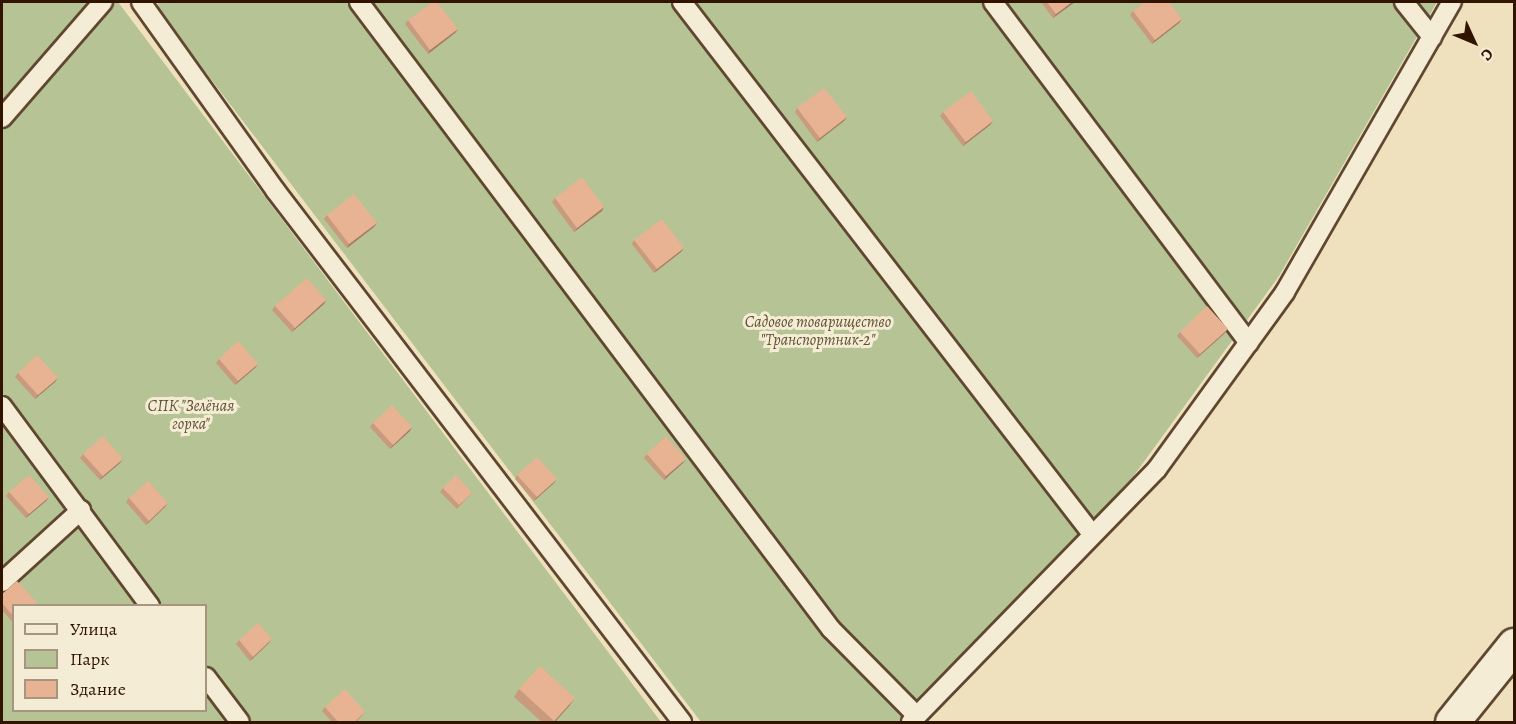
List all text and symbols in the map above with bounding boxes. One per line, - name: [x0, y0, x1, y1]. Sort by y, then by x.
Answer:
- north arrow: [1444, 12, 1504, 72]
- text: С: [1476, 43, 1498, 66]
- park label: Садовое товарищество "Транспортник-2": [745, 312, 891, 350]
- park label: СПК "Зелёная горка": [148, 396, 234, 434]
- legend: [12, 604, 207, 712]
- text: Улица: [70, 617, 117, 641]
- text: Парк: [70, 647, 110, 671]
- text: Здание: [70, 677, 126, 701]

